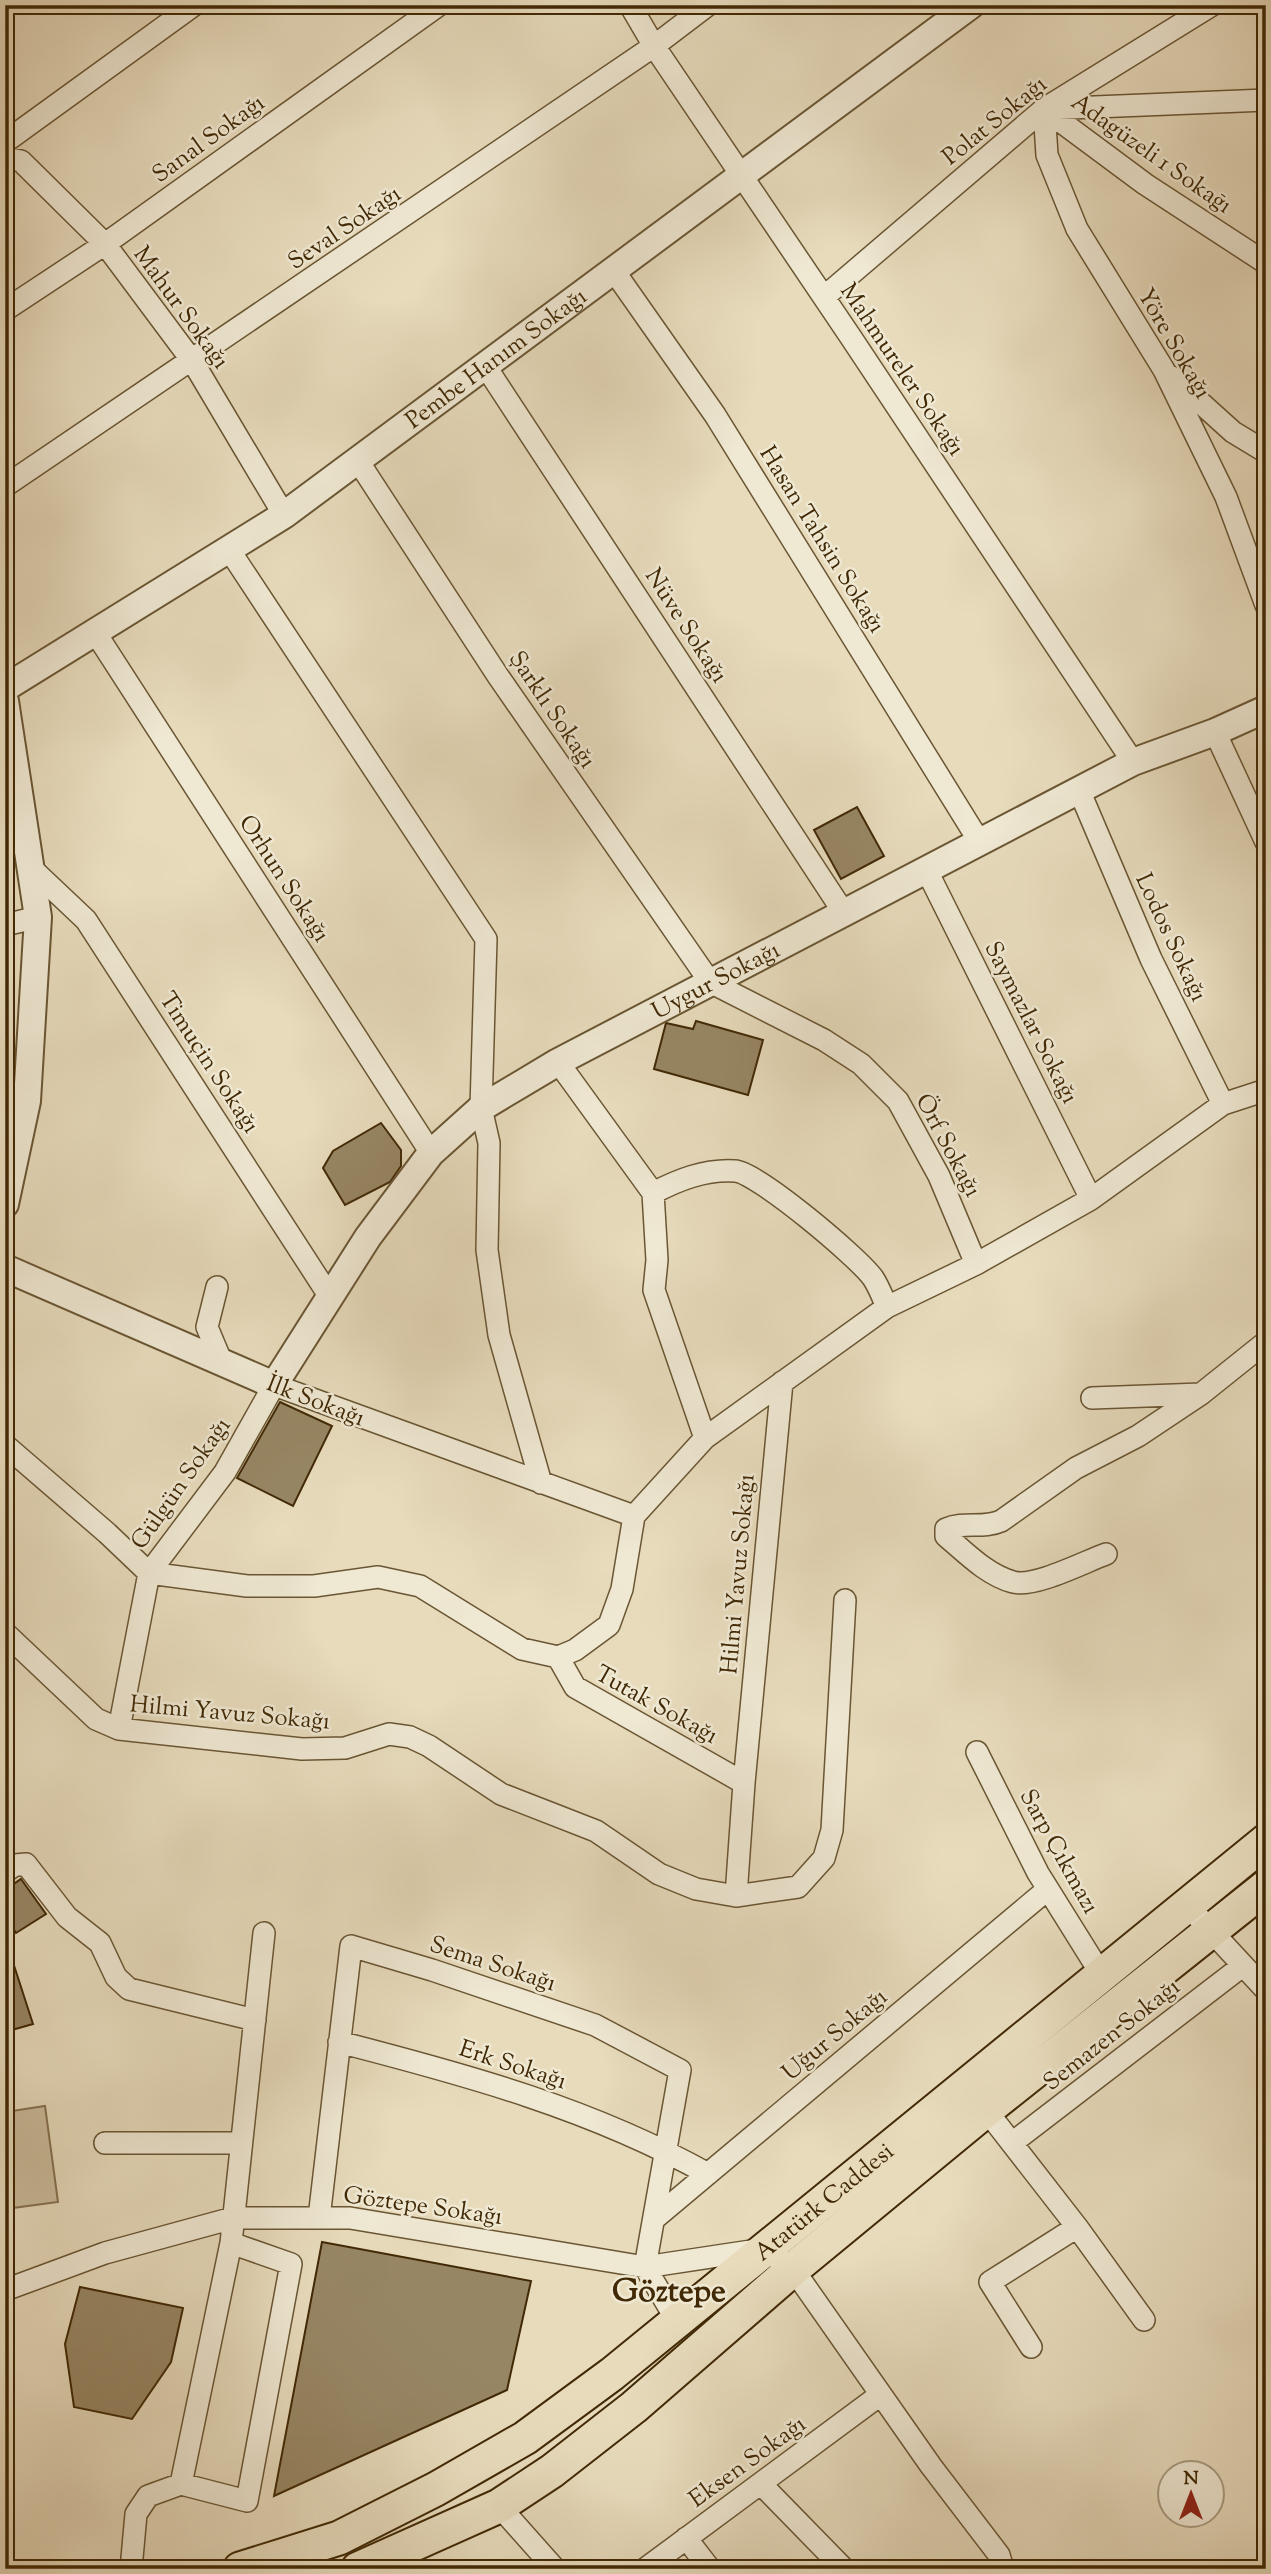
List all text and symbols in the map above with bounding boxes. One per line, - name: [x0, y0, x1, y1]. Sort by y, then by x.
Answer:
- street label: Polat Sokağı: [936, 69, 1055, 174]
- street label: Adagüzeli 1 Sokaḡı: [1063, 86, 1238, 223]
- street label: Sanal Sokağı: [146, 87, 273, 192]
- street label: Seval Sokağı: [282, 178, 409, 279]
- street label: Mahur Sokağı: [124, 240, 237, 377]
- street label: Mahmureler Sokağı: [831, 277, 972, 464]
- street label: Pembe Hanım Sokağı: [399, 281, 595, 438]
- street label: Yöre Sokağı: [1128, 282, 1219, 406]
- street label: Hasan Tahsin Sokağı: [750, 440, 893, 640]
- street label: Nüve Sokağı: [635, 562, 735, 690]
- street label: Şarklı Sokağı: [499, 645, 603, 776]
- street label: Orhun Sokağı: [229, 809, 337, 950]
- street label: Lodos Sokağı: [1126, 868, 1215, 1008]
- street label: Uygur Sokağı: [646, 934, 786, 1029]
- street label: Saymazlar Sokağı: [975, 936, 1086, 1110]
- street label: Timuçin Sokağı: [150, 986, 267, 1141]
- street label: Örf Sokağı: [906, 1088, 989, 1204]
- street label: İlk Sokağı: [261, 1368, 369, 1436]
- street label: Gülgün Sokağı: [123, 1411, 240, 1557]
- street label: Hilmi Yavuz Sokağı: [713, 1473, 765, 1676]
- street label: Tutak Sokağı: [588, 1658, 724, 1754]
- street label: Hilmi Yavuz Sokağı: [128, 1688, 331, 1740]
- street label: Sarp Çıkmazı: [1010, 1783, 1107, 1921]
- street label: Sema Sokağı: [425, 1928, 560, 2001]
- street label: Semazen Sokağı: [1037, 1971, 1188, 2100]
- street label: Uğur Sokağı: [775, 1981, 896, 2090]
- street label: Erk Sokağı: [454, 2033, 571, 2099]
- street label: Atatürk Caddesi: [748, 2136, 902, 2270]
- street label: Göztepe Sokağı: [341, 2179, 505, 2235]
- district label: Göztepe: [612, 2270, 726, 2316]
- street label: Eksen Sokağı: [683, 2408, 814, 2517]
- north arrow: [1156, 2458, 1226, 2528]
- text: N: [1183, 2466, 1199, 2493]

